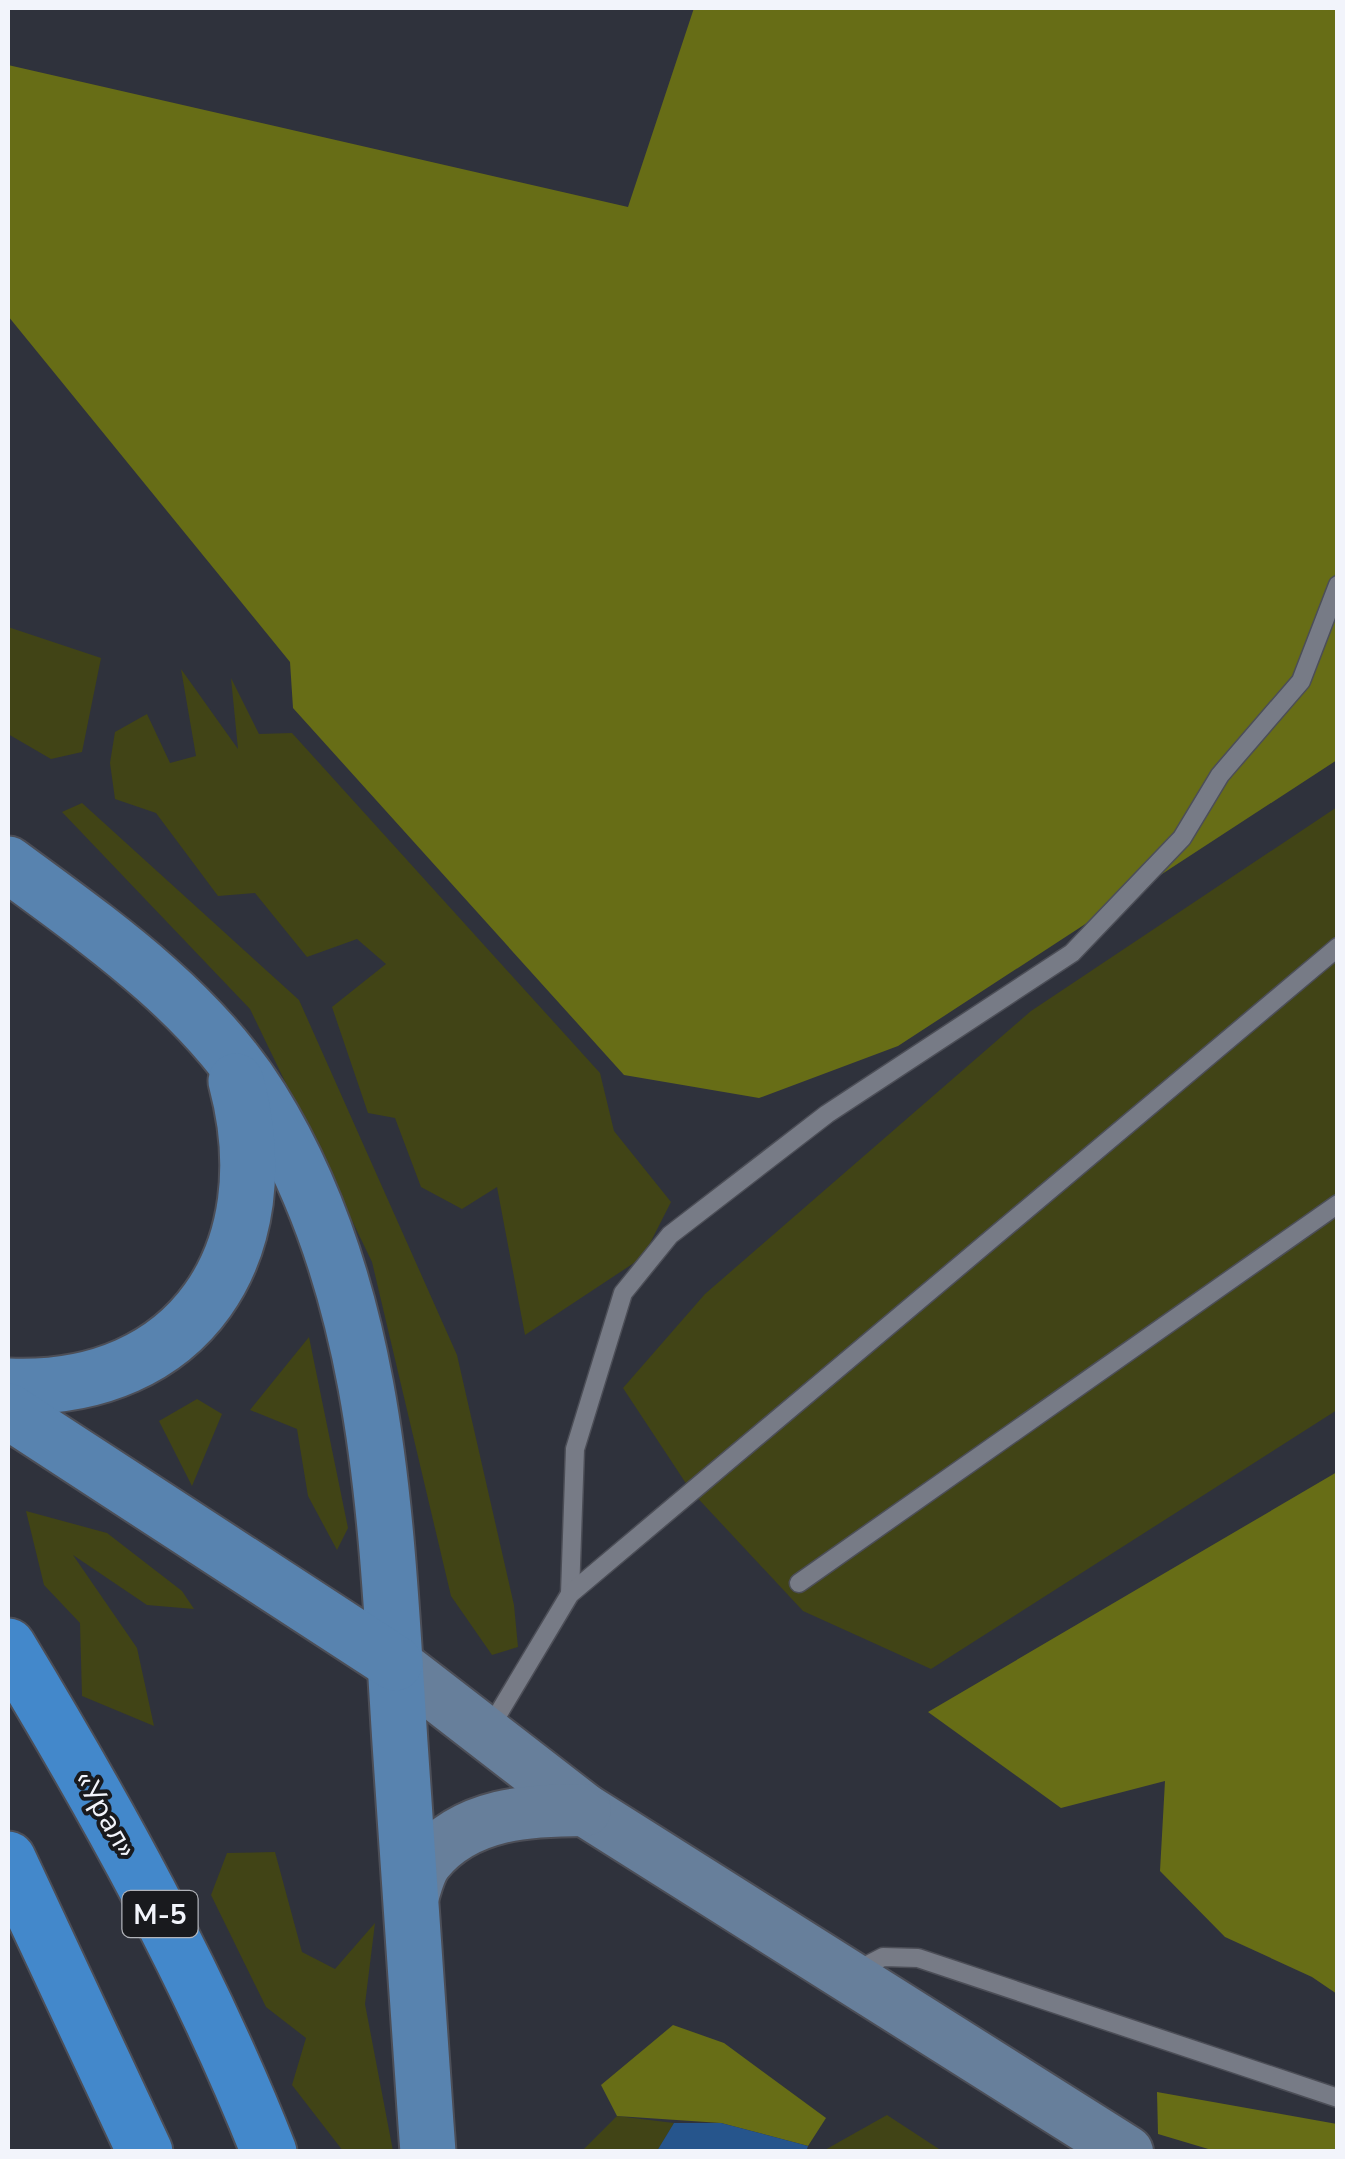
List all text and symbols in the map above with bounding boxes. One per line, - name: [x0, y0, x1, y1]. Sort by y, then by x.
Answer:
- street label: «Урал»: [64, 1763, 147, 1866]
- road number: М-5: [122, 1891, 198, 1937]

